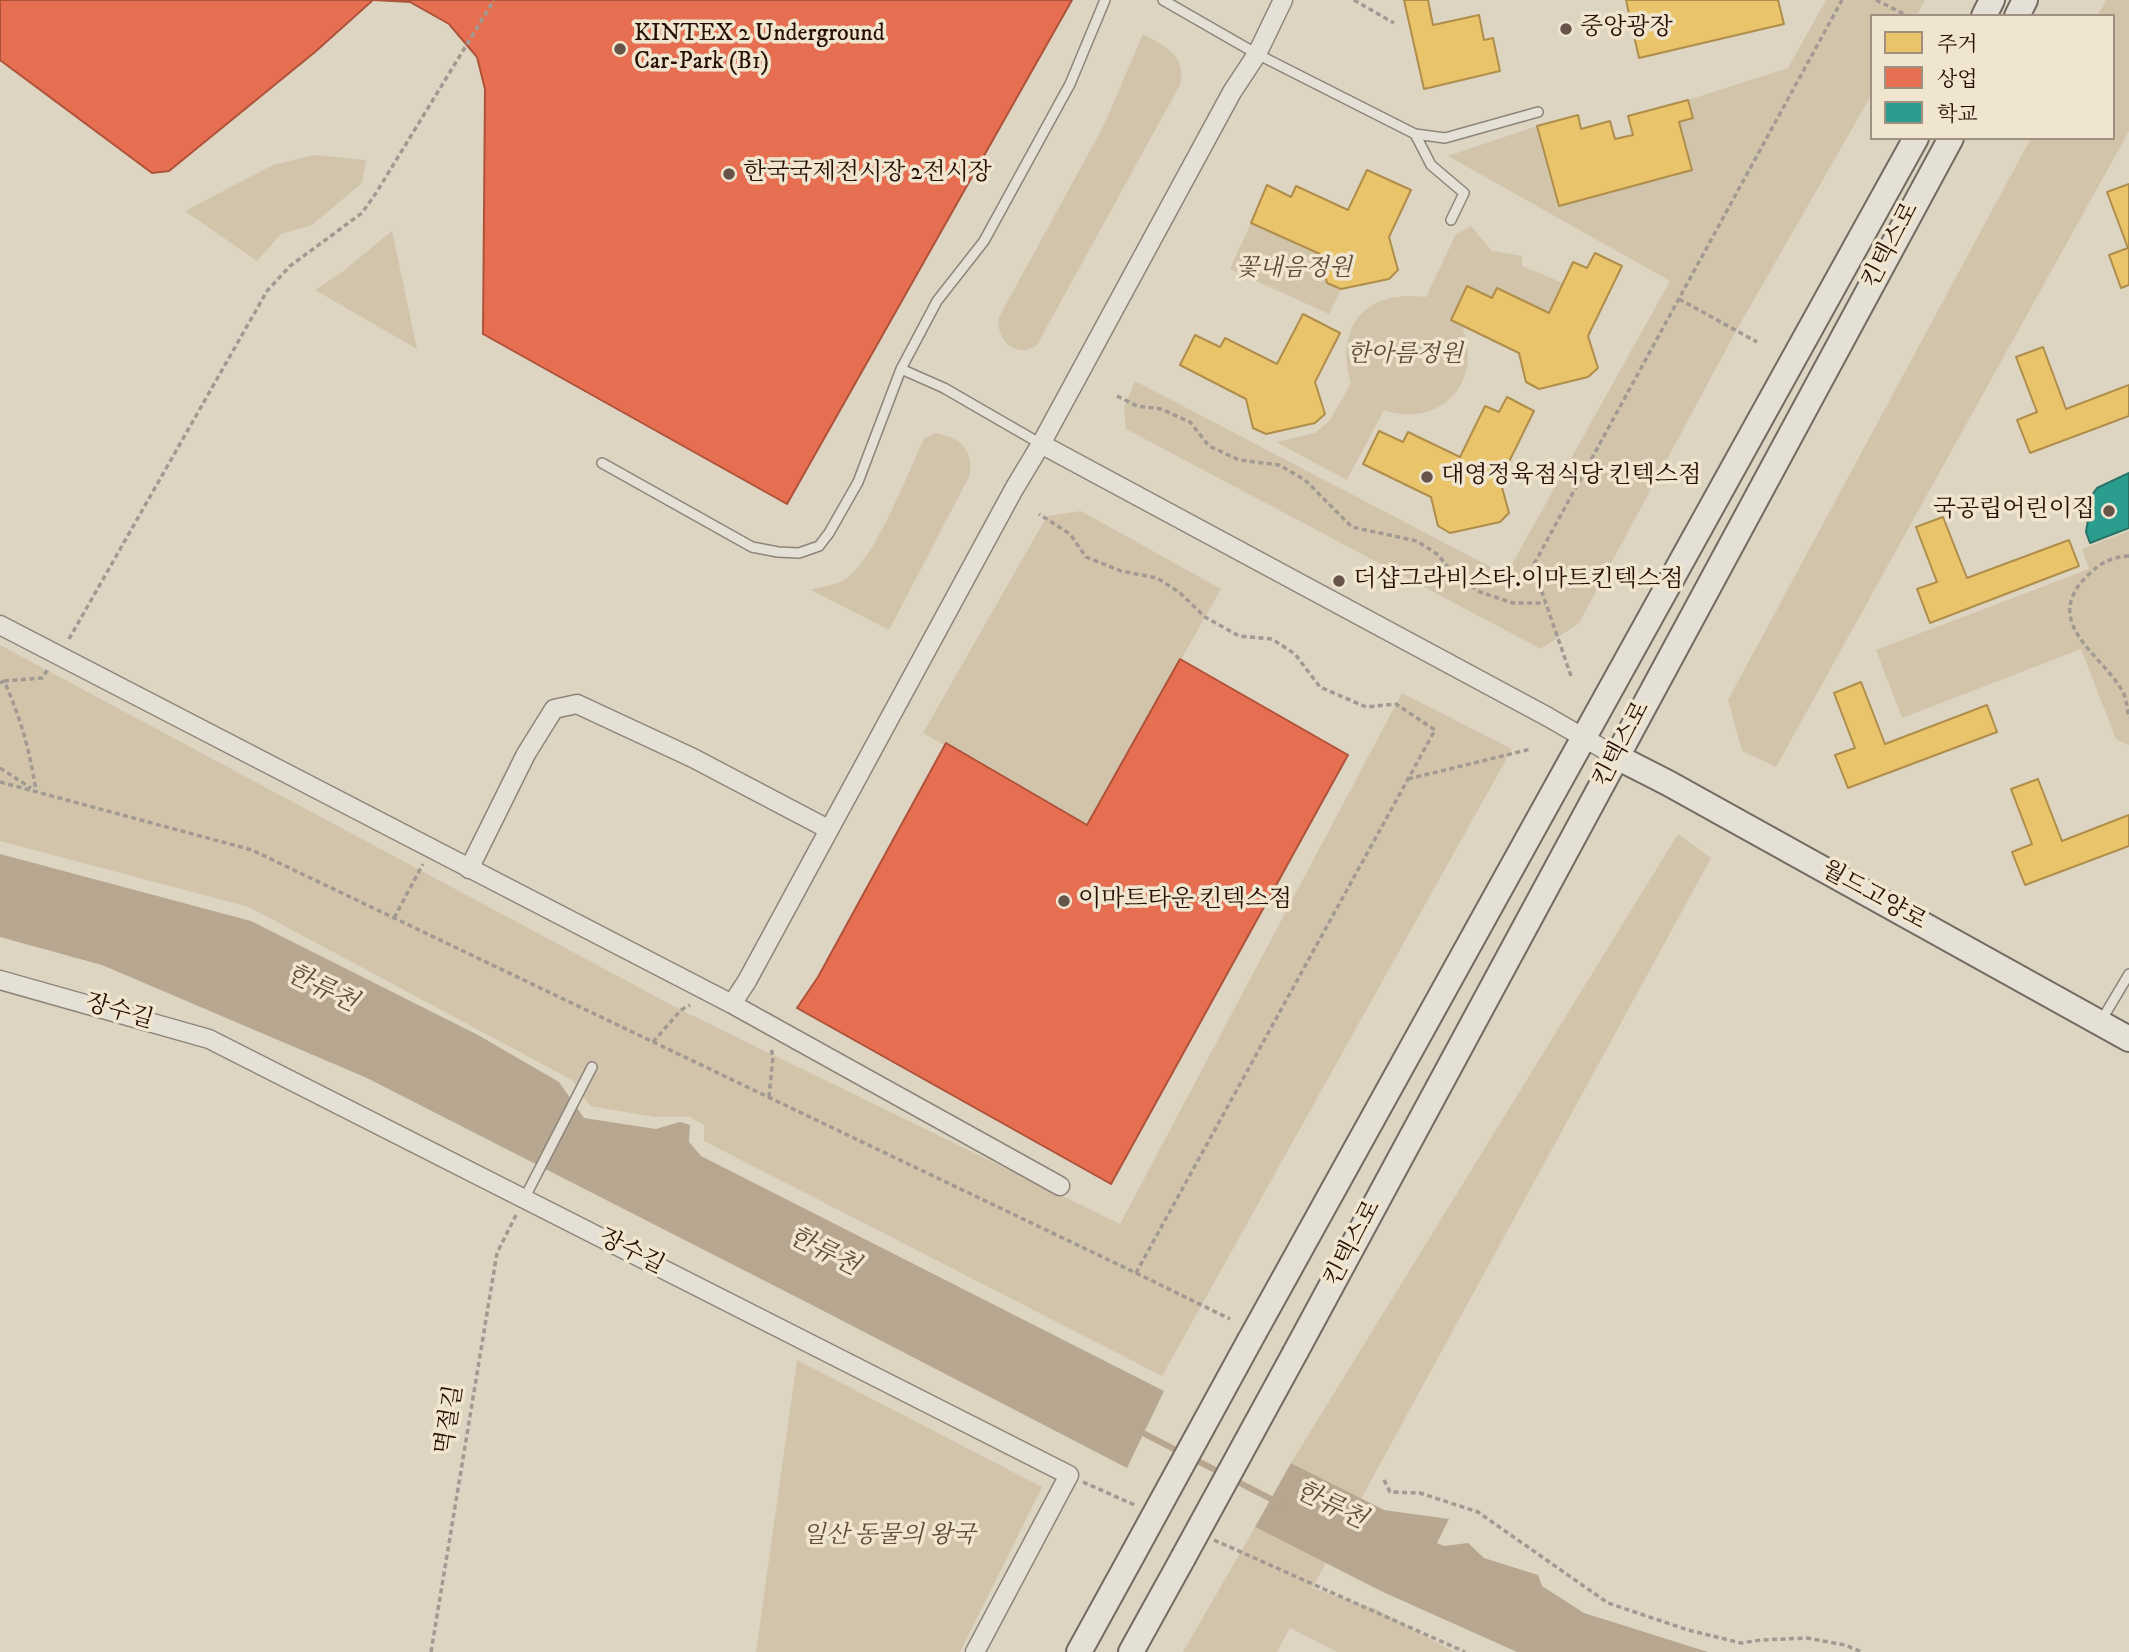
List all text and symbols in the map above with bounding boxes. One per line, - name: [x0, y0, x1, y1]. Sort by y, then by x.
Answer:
- legend: [1870, 14, 2115, 140]
- place label: 중앙광장: [1580, 15, 1673, 43]
- place label: KINTEX 2 Underground Car-Park (B1): [634, 21, 885, 77]
- marker: 중앙광장: [1558, 21, 1574, 37]
- text: 주거: [1937, 32, 1978, 58]
- marker: KINTEX 2 Underground Car-Park (B1): [612, 41, 628, 57]
- text: 상업: [1937, 67, 1978, 93]
- text: 학교: [1937, 102, 1978, 128]
- place label: 한국국제전시장 2전시장: [743, 160, 992, 188]
- marker: 한국국제전시장 2전시장: [721, 166, 737, 182]
- street label: 킨텍스로: [1858, 198, 1926, 294]
- park label: 꽃내음정원: [1236, 256, 1352, 284]
- park label: 한아름정원: [1347, 342, 1463, 370]
- place label: 대영정육점식당 킨텍스점: [1441, 463, 1701, 491]
- marker: 대영정육점식당 킨텍스점: [1419, 469, 1435, 485]
- place label: 국공립어린이집: [1933, 497, 2095, 525]
- marker: 국공립어린이집: [2101, 503, 2117, 519]
- place label: 더샵그라비스타.이마트킨텍스점: [1353, 567, 1683, 595]
- marker: 더샵그라비스타.이마트킨텍스점: [1331, 573, 1347, 589]
- street label: 킨텍스로: [1589, 697, 1657, 793]
- street label: 월드고양로: [1815, 856, 1931, 938]
- place label: 이마트타운 킨텍스점: [1078, 887, 1292, 915]
- marker: 이마트타운 킨텍스점: [1056, 893, 1072, 909]
- water label: 한류천: [280, 959, 362, 1021]
- street label: 장수길: [82, 990, 156, 1036]
- street label: 킨텍스로: [1320, 1196, 1388, 1292]
- water label: 한류천: [782, 1222, 864, 1284]
- street label: 장수길: [593, 1224, 669, 1282]
- street label: 멱절길: [431, 1383, 471, 1457]
- water label: 한류천: [1289, 1476, 1371, 1538]
- park label: 일산 동물의 왕국: [803, 1523, 975, 1551]

